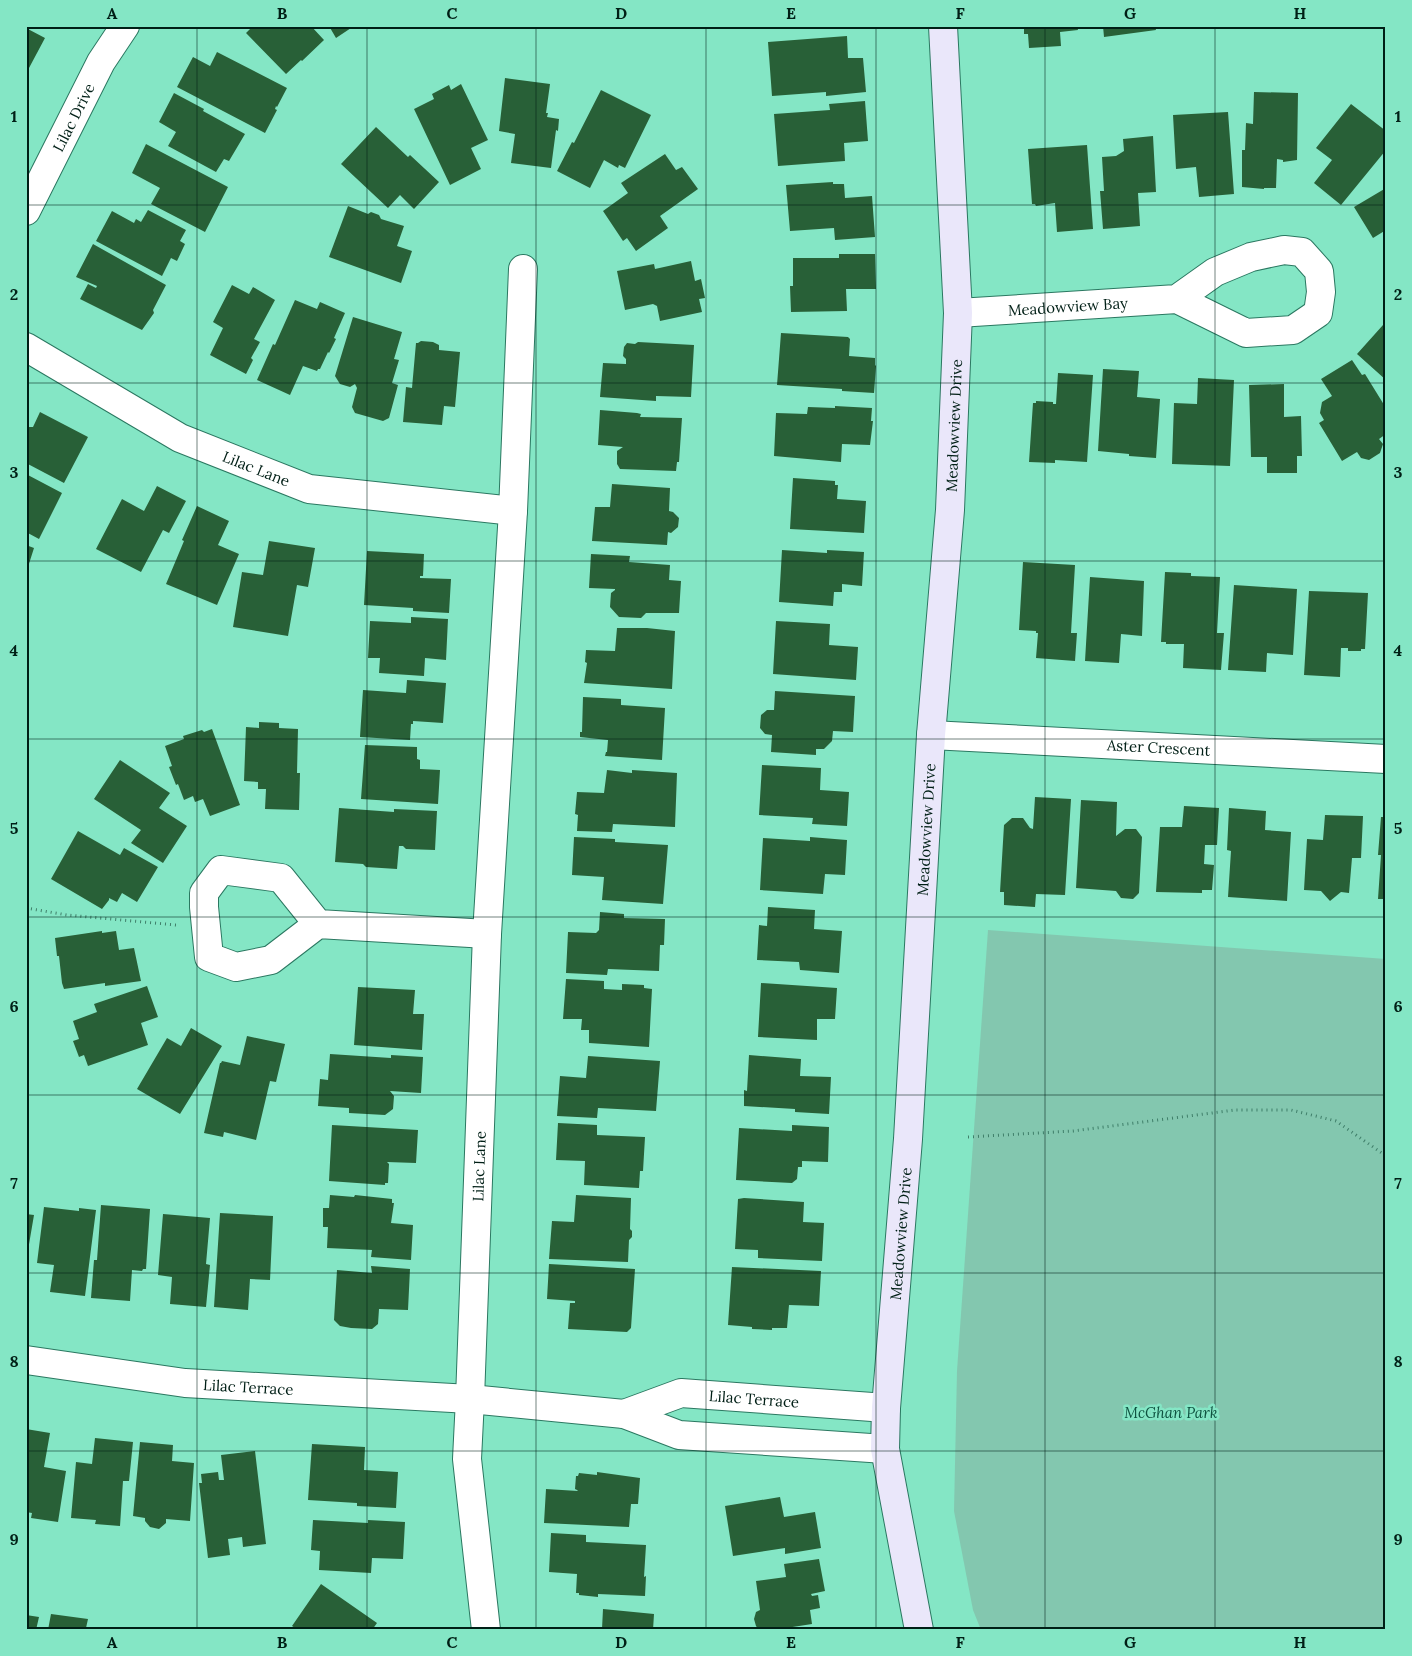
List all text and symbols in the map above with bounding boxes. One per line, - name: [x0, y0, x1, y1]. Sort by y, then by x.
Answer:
- text: A: [107, 3, 118, 23]
- text: B: [277, 3, 288, 23]
- text: C: [446, 3, 458, 23]
- text: D: [615, 3, 627, 23]
- text: E: [786, 3, 796, 23]
- text: F: [955, 3, 965, 23]
- text: G: [1124, 3, 1136, 23]
- text: H: [1294, 3, 1307, 23]
- street label: Lilac Drive: [48, 80, 98, 155]
- text: 1: [11, 106, 17, 126]
- text: 1: [1395, 106, 1401, 126]
- text: 2: [10, 284, 18, 304]
- text: 2: [1394, 284, 1402, 304]
- street label: Meadowview Bay: [1007, 293, 1128, 319]
- street label: Meadowview Drive: [941, 359, 966, 492]
- street label: Lilac Lane: [220, 446, 293, 490]
- text: 3: [10, 462, 19, 482]
- text: 3: [1394, 462, 1403, 482]
- text: 4: [10, 640, 19, 660]
- text: 4: [1394, 640, 1403, 660]
- street label: Aster Crescent: [1105, 735, 1211, 759]
- street label: Meadowview Drive: [912, 763, 939, 897]
- text: 5: [10, 818, 19, 838]
- text: 5: [1394, 818, 1403, 838]
- text: 6: [9, 996, 19, 1016]
- text: 6: [1393, 996, 1403, 1016]
- street label: Lilac Lane: [468, 1131, 489, 1202]
- street label: Meadowview Drive: [885, 1167, 915, 1301]
- text: 7: [10, 1173, 18, 1193]
- text: 7: [1394, 1173, 1402, 1193]
- text: 8: [9, 1351, 19, 1371]
- text: 8: [1393, 1351, 1403, 1371]
- street label: Lilac Terrace: [203, 1375, 294, 1399]
- street label: Lilac Terrace: [708, 1386, 800, 1411]
- park label: McGhan Park: [1124, 1403, 1218, 1422]
- text: 9: [9, 1529, 19, 1549]
- text: 9: [1393, 1529, 1403, 1549]
- text: A: [107, 1632, 118, 1652]
- text: B: [277, 1632, 288, 1652]
- text: C: [446, 1632, 458, 1652]
- text: D: [615, 1632, 627, 1652]
- text: E: [786, 1632, 796, 1652]
- text: F: [955, 1632, 965, 1652]
- text: G: [1124, 1632, 1136, 1652]
- text: H: [1294, 1632, 1307, 1652]

